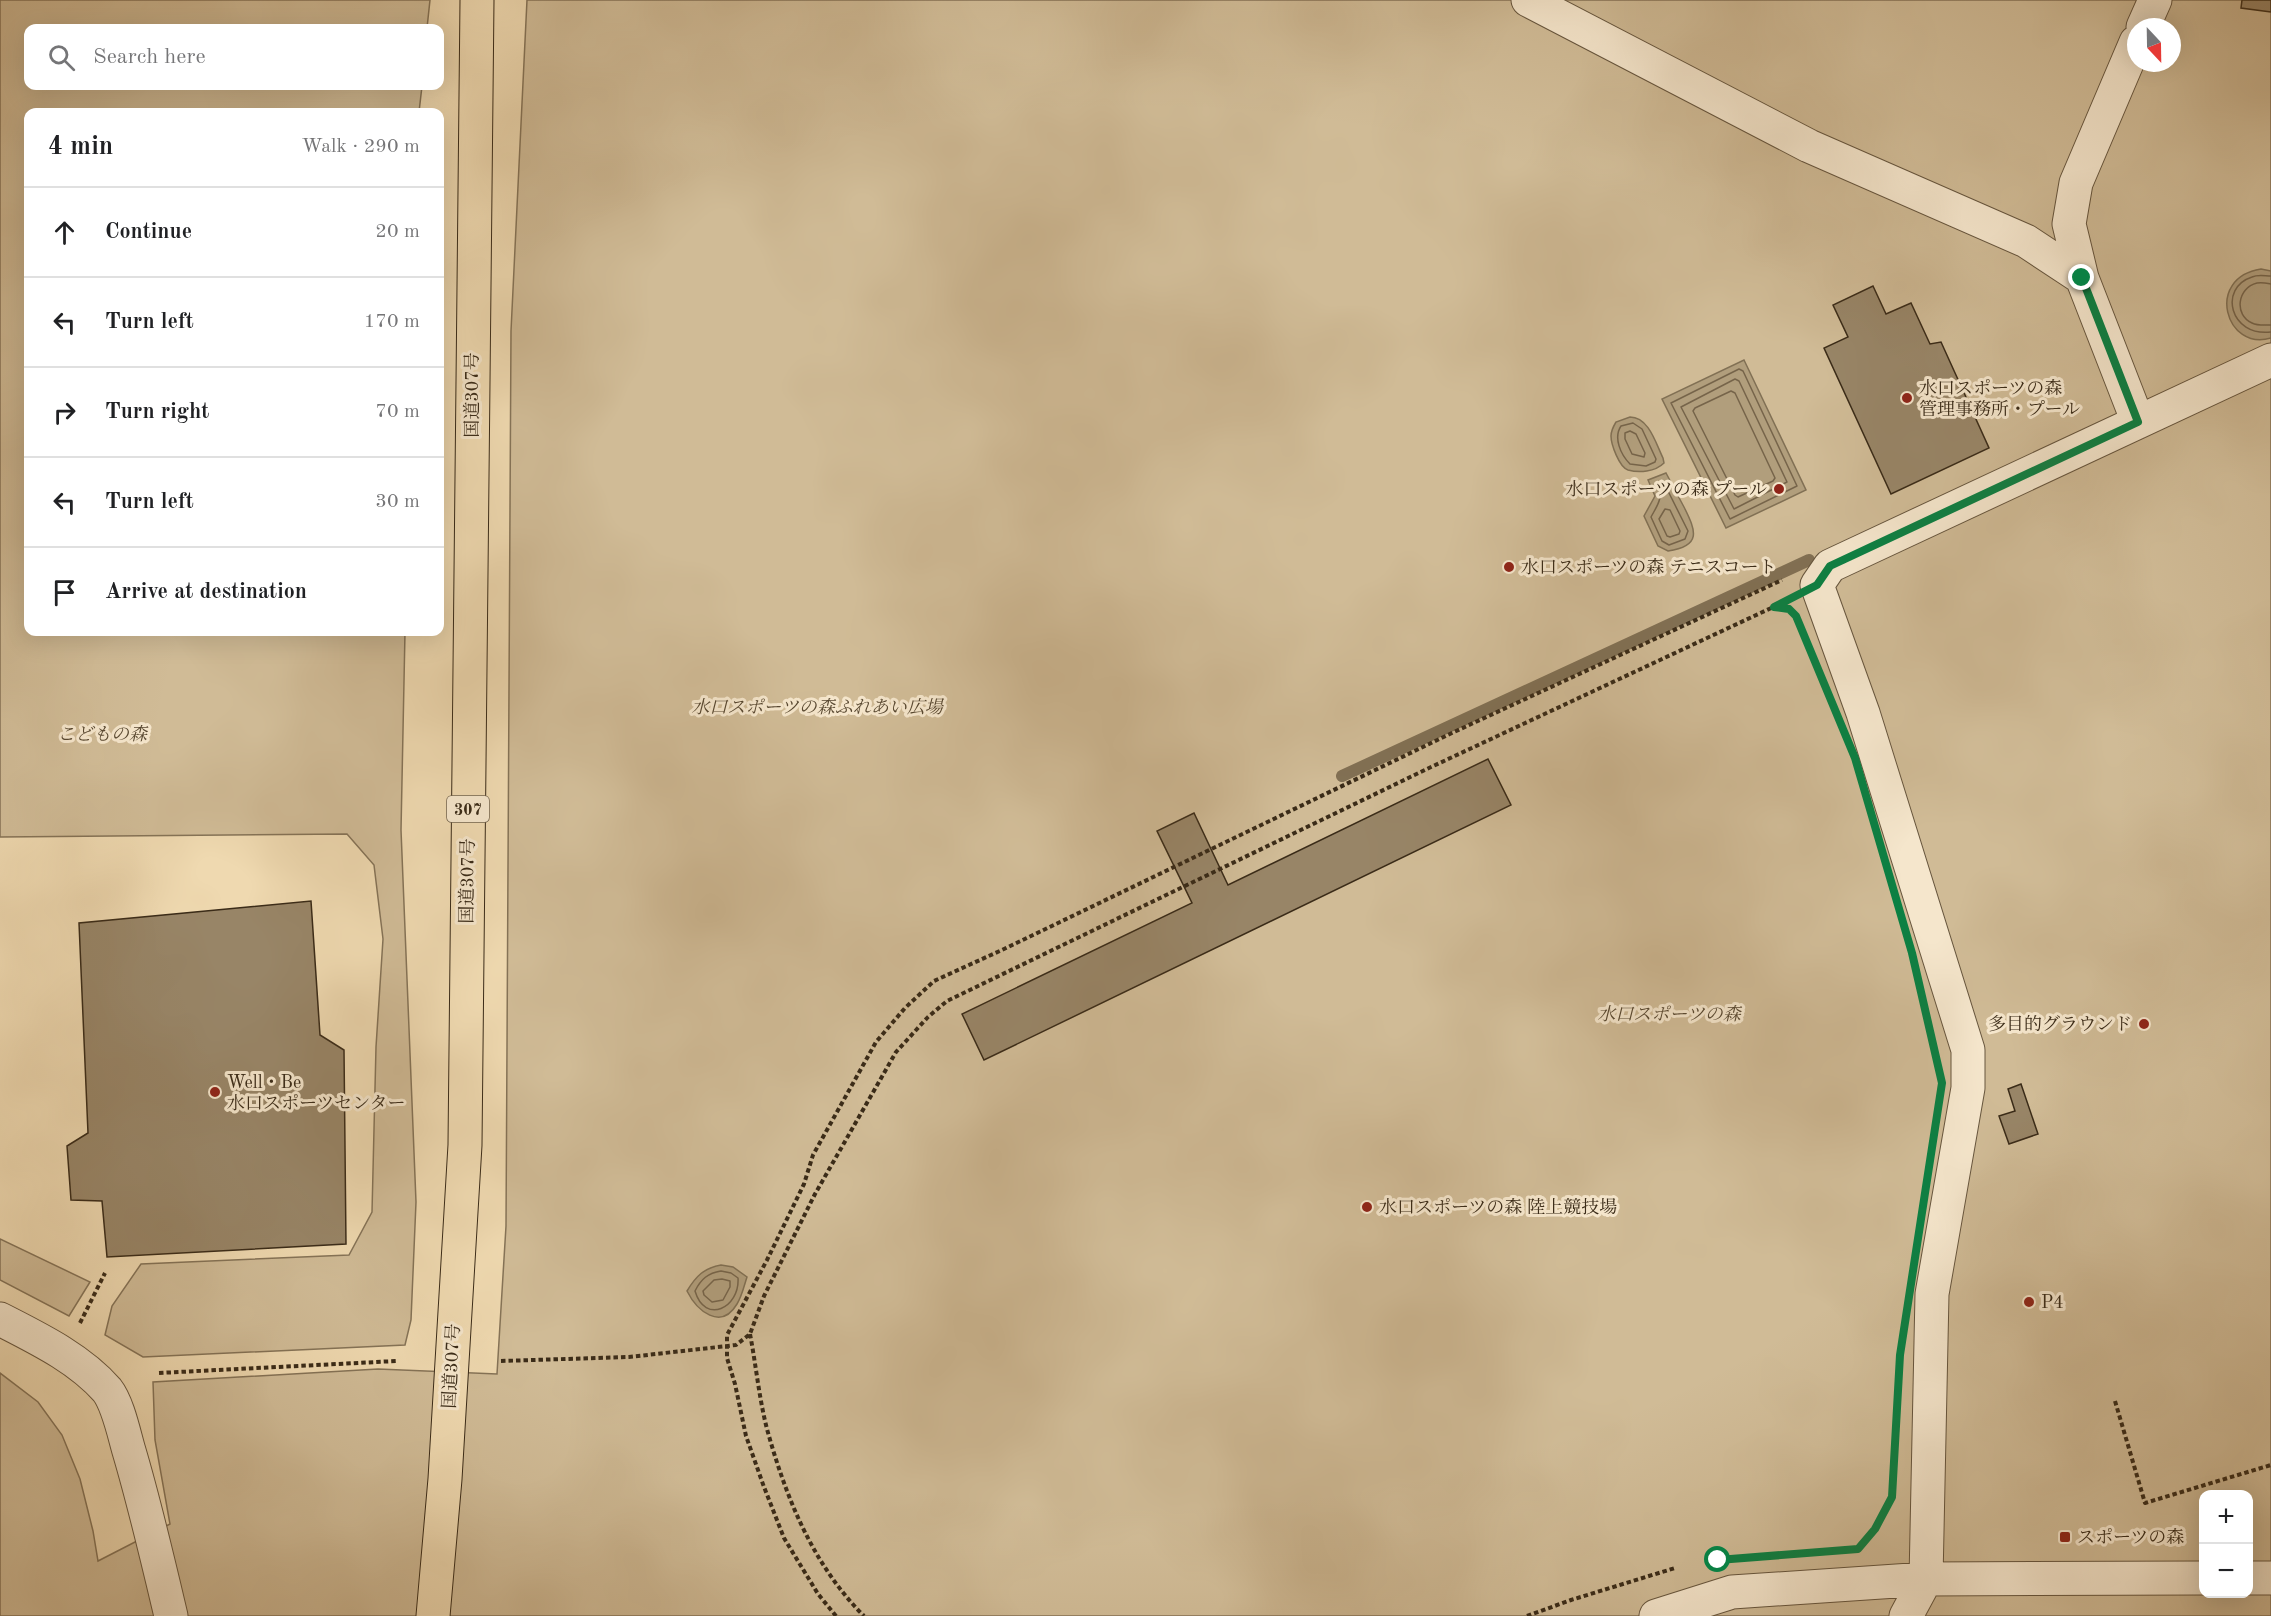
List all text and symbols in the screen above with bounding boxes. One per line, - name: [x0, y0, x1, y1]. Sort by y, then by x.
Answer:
- north arrow: [2127, 18, 2181, 72]
- search box: [24, 24, 444, 90]
- icon: search: [45, 41, 78, 74]
- text: Search here: [93, 46, 206, 68]
- text: 4 min: [48, 134, 113, 160]
- text: Walk · 290 m: [301, 137, 420, 157]
- icon: ahead: [48, 216, 81, 249]
- text: Continue: [105, 221, 192, 243]
- text: 20 m: [375, 222, 420, 242]
- route end: [2068, 264, 2094, 290]
- icon: left: [48, 306, 81, 339]
- text: Turn left: [105, 311, 194, 333]
- text: 170 m: [364, 312, 420, 332]
- street label: 国道307号: [462, 352, 482, 438]
- place label: 水口スポーツの森 管理事務所・プール: [1919, 378, 2080, 419]
- marker: 水口スポーツの森 管理事務所・プール: [1900, 391, 1914, 405]
- icon: right: [48, 396, 81, 429]
- text: Turn right: [105, 401, 209, 423]
- text: 70 m: [375, 402, 420, 422]
- place label: 水口スポーツの森 プール: [1566, 479, 1767, 499]
- marker: 水口スポーツの森 プール: [1772, 482, 1786, 496]
- icon: left: [48, 486, 81, 519]
- text: Turn left: [105, 491, 194, 513]
- text: 30 m: [375, 492, 420, 512]
- place label: 水口スポーツの森 テニスコート: [1521, 557, 1777, 577]
- marker: 水口スポーツの森 テニスコート: [1502, 560, 1516, 574]
- icon: arrive: [48, 576, 81, 609]
- text: Arrive at destination: [105, 581, 307, 603]
- park label: 水口スポーツの森ふれあい広場: [691, 697, 945, 717]
- park label: こどもの森: [57, 724, 149, 744]
- road number: 307: [447, 796, 489, 822]
- street label: 国道307号: [456, 838, 478, 924]
- park label: 水口スポーツの森: [1597, 1004, 1743, 1024]
- place label: 多目的グラウンド: [1988, 1014, 2132, 1034]
- marker: 多目的グラウンド: [2137, 1017, 2151, 1031]
- place label: Well・Be 水口スポーツセンター: [227, 1074, 406, 1113]
- marker: Well・Be 水口スポーツセンター: [208, 1085, 222, 1099]
- place label: 水口スポーツの森 陸上競技場: [1379, 1197, 1617, 1217]
- marker: 水口スポーツの森 陸上競技場: [1360, 1200, 1374, 1214]
- place label: P4: [2041, 1294, 2064, 1312]
- marker: P4: [2022, 1295, 2036, 1309]
- street label: 国道307号: [439, 1323, 463, 1409]
- map controls: [2199, 1490, 2253, 1598]
- button: +: [2199, 1490, 2253, 1544]
- place label: スポーツの森: [2077, 1527, 2184, 1547]
- marker: スポーツの森: [2058, 1530, 2072, 1544]
- button: −: [2199, 1544, 2253, 1598]
- route start: [1704, 1546, 1730, 1572]

